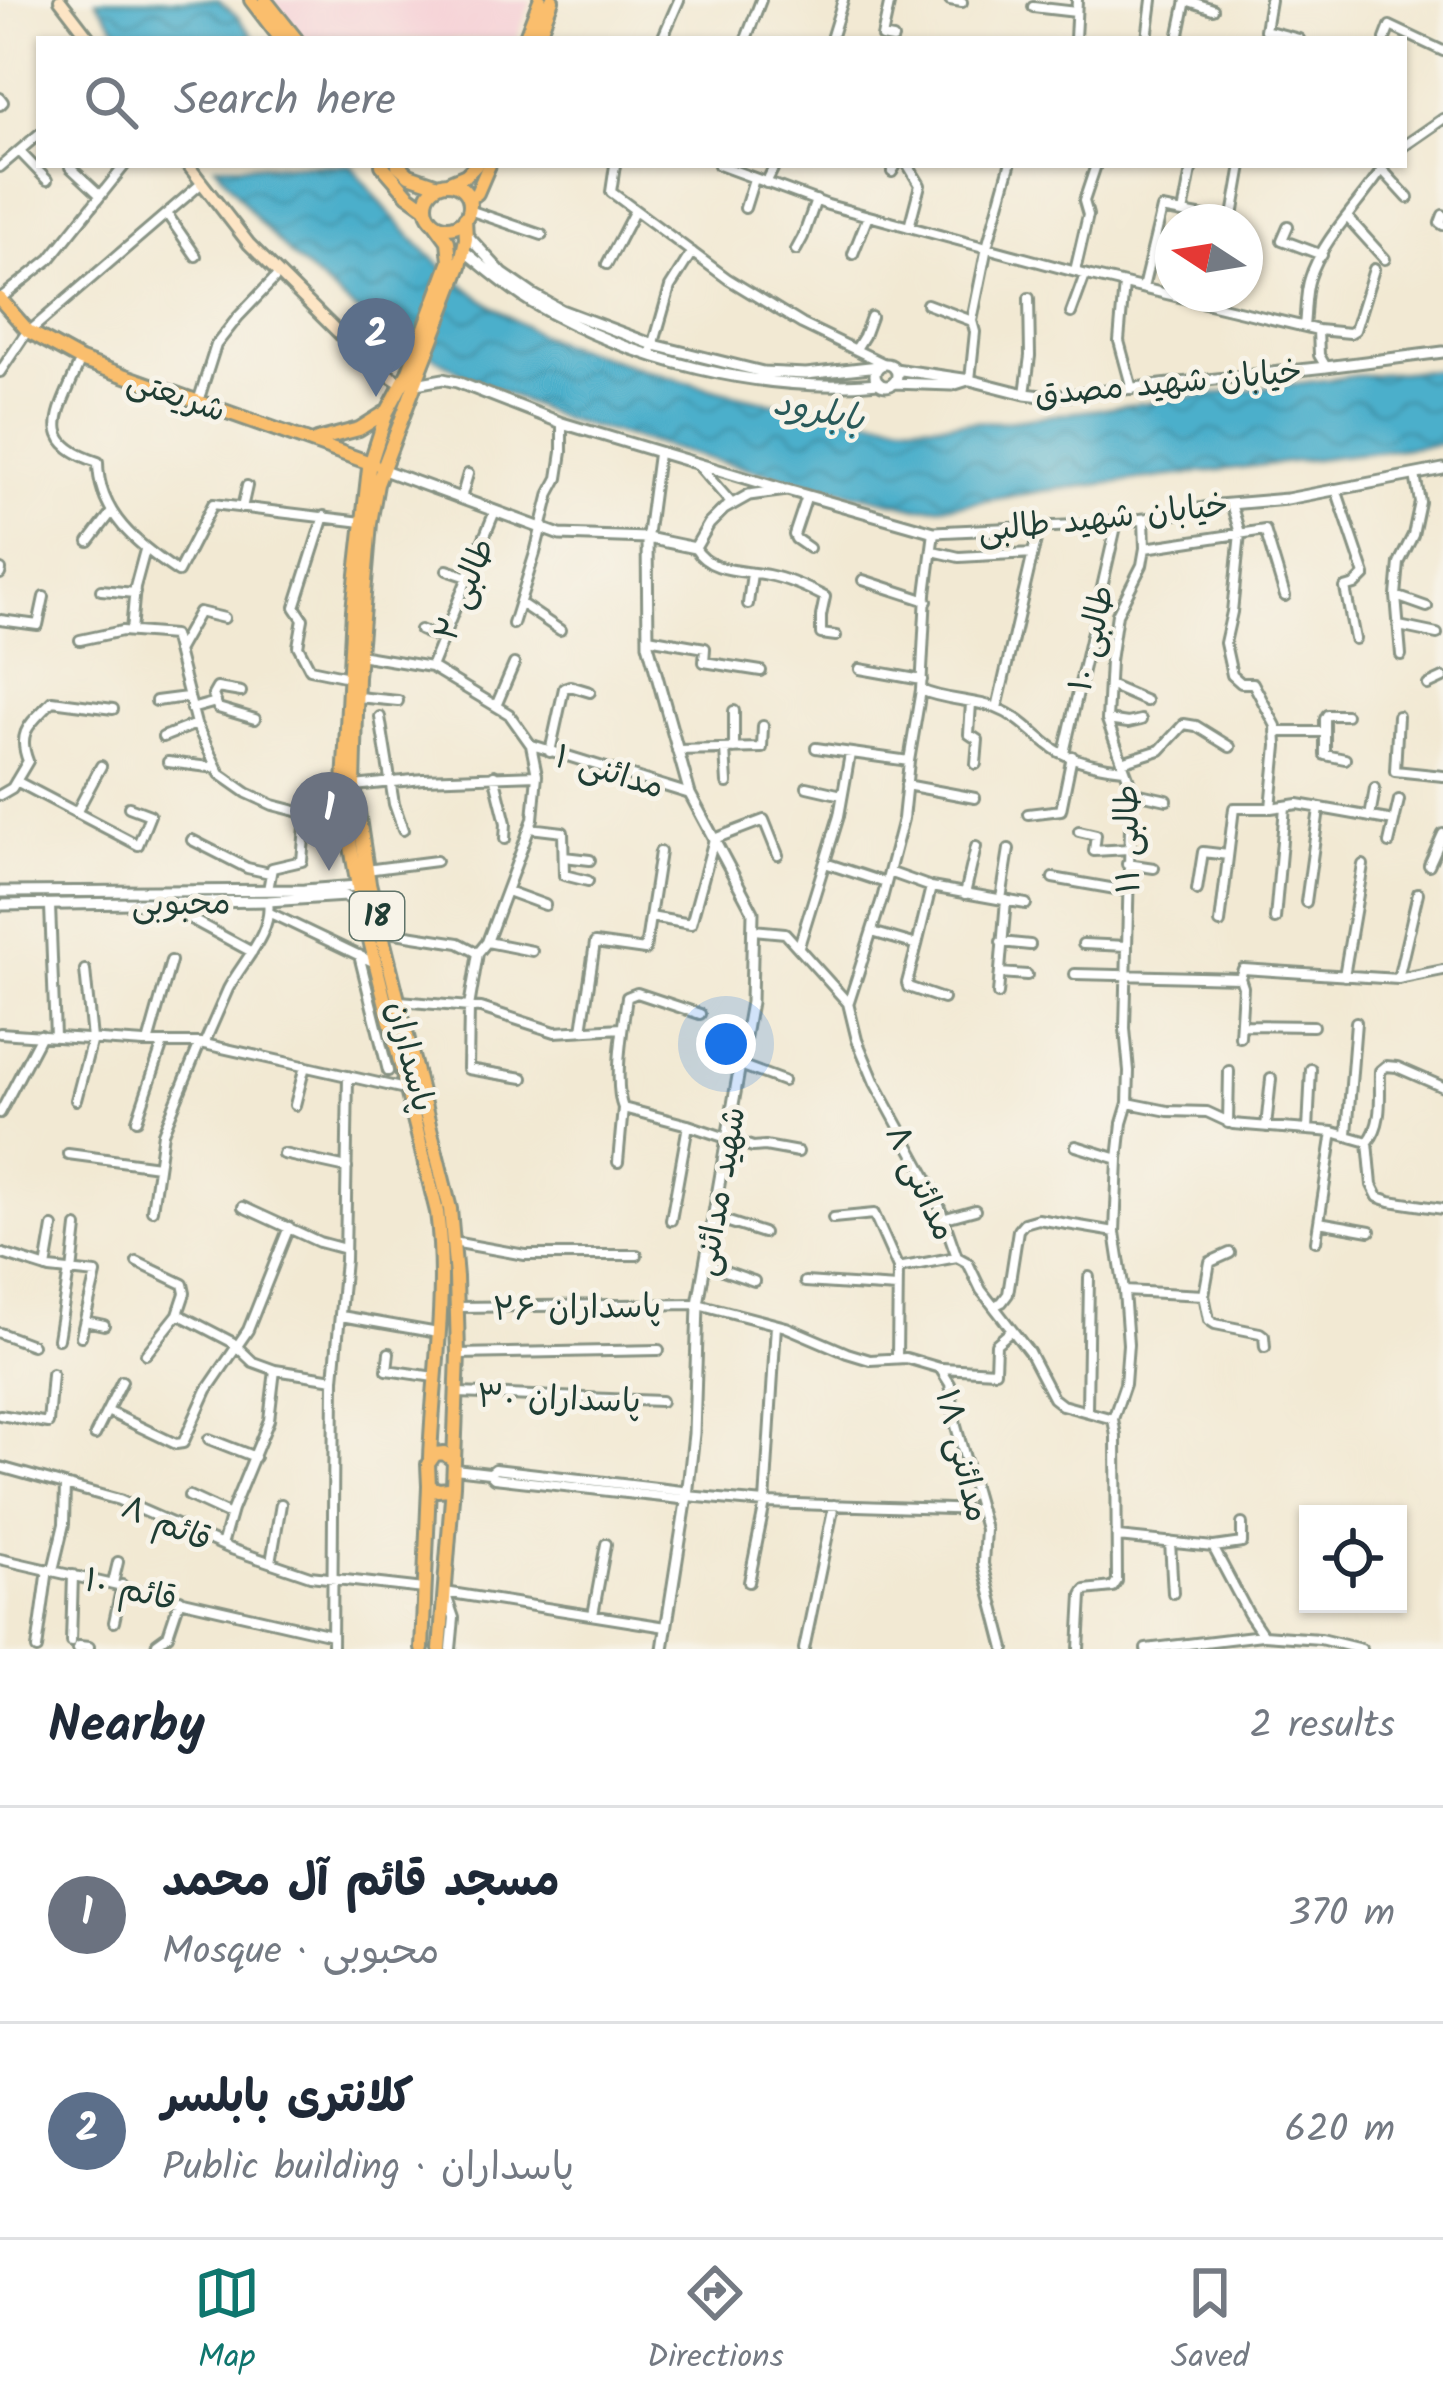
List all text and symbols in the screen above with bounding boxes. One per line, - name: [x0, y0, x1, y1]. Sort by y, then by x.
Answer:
- search box: [36, 36, 1407, 168]
- text: Search here: [174, 66, 396, 138]
- icon: search: [78, 69, 144, 135]
- north arrow: [1155, 204, 1263, 312]
- pin: 2: [337, 298, 415, 397]
- street label: خیابان شهید مصدق: [1032, 346, 1304, 423]
- street label: شریعتی: [119, 356, 232, 439]
- water label: بابلرود: [768, 376, 870, 449]
- street label: خیابان شهید طالبی: [976, 480, 1231, 559]
- street label: طالبی ۲: [422, 531, 511, 650]
- street label: طالبی ۱۰: [1055, 580, 1131, 697]
- street label: مدائنی ۱: [548, 732, 670, 815]
- pin: 1: [290, 772, 368, 871]
- street label: طالبی ۱۱: [1102, 784, 1157, 894]
- street label: محبوبی: [131, 878, 231, 933]
- road number: 18: [350, 892, 404, 940]
- street label: پاسداران: [369, 996, 448, 1118]
- your location: [696, 1014, 756, 1074]
- street label: شهید مدائنی: [680, 1103, 762, 1280]
- street label: مدائنی ۸: [869, 1117, 969, 1250]
- street label: پاسداران ۲۶: [492, 1282, 662, 1337]
- street label: پاسداران ۳۰: [476, 1371, 642, 1430]
- street label: مدائنی ۱۸: [919, 1384, 1003, 1528]
- street label: قائم ۸: [112, 1483, 219, 1568]
- map controls: [1299, 1505, 1407, 1613]
- button: locate: [1299, 1505, 1407, 1613]
- street label: قائم ۱۰: [79, 1555, 182, 1628]
- text: Nearby: [48, 1687, 205, 1768]
- text: 2 results: [1250, 1696, 1395, 1758]
- text: مسجد قائم آل محمد: [162, 1847, 560, 1919]
- text: 1: [81, 1884, 93, 1946]
- text: 370 m: [1289, 1884, 1395, 1946]
- text: Mosque · محبوبی: [162, 1922, 440, 1984]
- text: کلانتری بابلسر: [162, 2063, 413, 2135]
- text: 2: [76, 2100, 98, 2162]
- text: 620 m: [1284, 2100, 1395, 2162]
- text: Public building · پاسداران: [162, 2138, 574, 2200]
- tab: Map: [194, 2260, 260, 2385]
- tab: Directions: [647, 2260, 784, 2385]
- tab: Saved: [1171, 2260, 1249, 2385]

